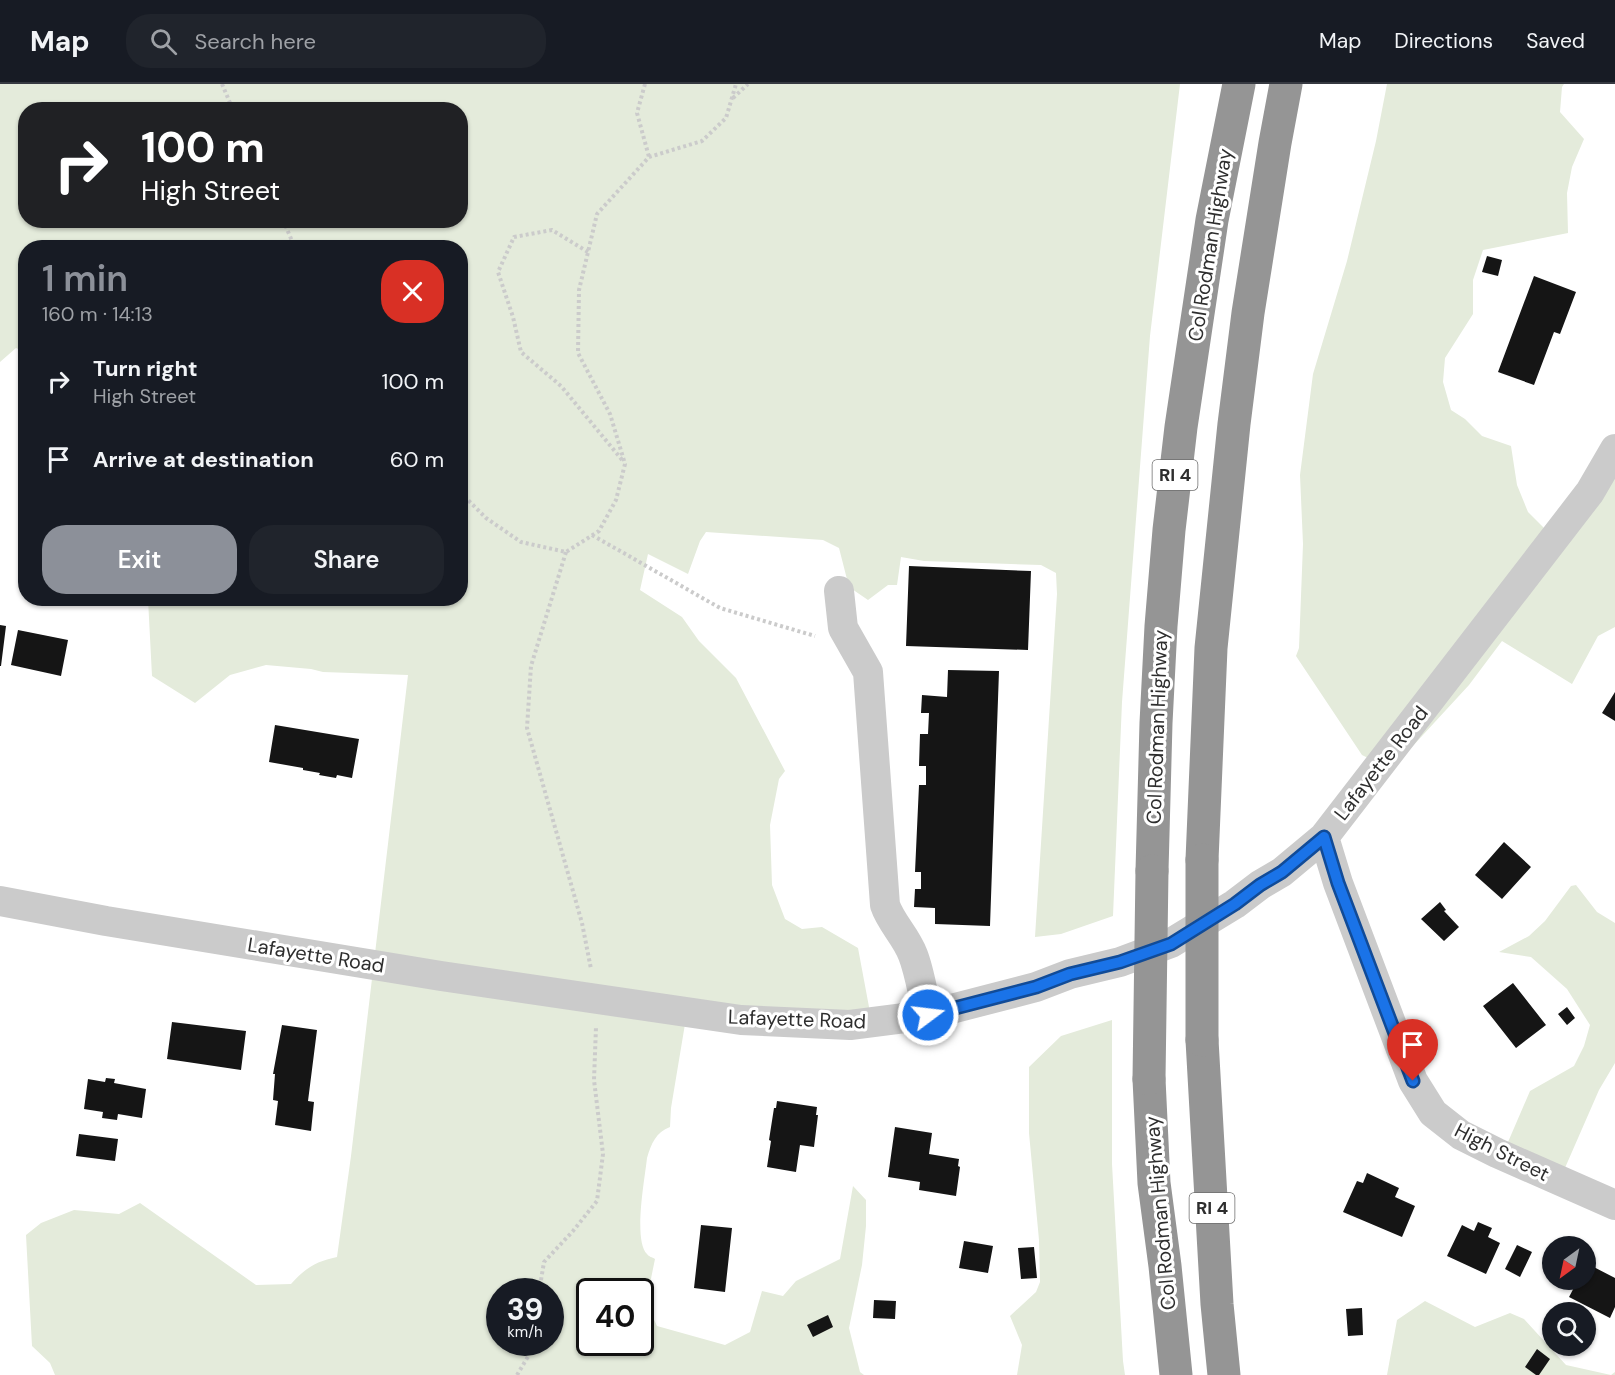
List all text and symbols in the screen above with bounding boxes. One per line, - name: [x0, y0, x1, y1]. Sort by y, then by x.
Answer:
- search box: [126, 14, 546, 68]
- text: Map: [30, 23, 90, 60]
- icon: search: [147, 25, 180, 58]
- text: Search here: [195, 27, 316, 56]
- text: Map: [1319, 27, 1361, 55]
- text: Directions: [1394, 27, 1493, 55]
- text: Saved: [1526, 27, 1585, 55]
- text: 100 m: [141, 120, 265, 175]
- icon: right: [42, 126, 120, 204]
- street label: Col Rodman Highway: [1182, 147, 1238, 343]
- text: High Street: [141, 173, 280, 208]
- text: 1 min: [42, 255, 128, 302]
- button: close: [381, 260, 444, 323]
- text: 160 m · 14:13: [42, 301, 153, 327]
- text: Turn right: [93, 354, 198, 383]
- icon: right: [42, 365, 75, 398]
- text: 100 m: [382, 367, 444, 396]
- text: High Street: [93, 383, 196, 409]
- icon: arrive: [42, 443, 75, 476]
- text: Arrive at destination: [93, 445, 314, 474]
- text: 60 m: [390, 445, 444, 474]
- road number: RI 4: [1152, 460, 1198, 490]
- button: Exit: [42, 525, 237, 594]
- button: Share: [249, 525, 444, 594]
- street label: Col Rodman Highway: [1141, 629, 1173, 825]
- street label: Lafayette Road: [1328, 701, 1434, 825]
- street label: Lafayette Road: [246, 931, 386, 979]
- position arrow: [896, 983, 960, 1047]
- street label: Lafayette Road: [727, 1004, 867, 1034]
- pin: [1387, 1019, 1438, 1081]
- icon: arrive: [1396, 1028, 1429, 1061]
- street label: Col Rodman Highway: [1139, 1115, 1181, 1311]
- street label: High Street: [1450, 1117, 1554, 1187]
- road number: RI 4: [1190, 1193, 1234, 1223]
- north arrow: [1542, 1236, 1596, 1290]
- map controls: [1542, 1236, 1596, 1356]
- speed limit sign: 40: [576, 1278, 654, 1356]
- text: 39: [507, 1290, 543, 1329]
- button: search: [1542, 1302, 1596, 1356]
- text: km/h: [507, 1322, 543, 1342]

